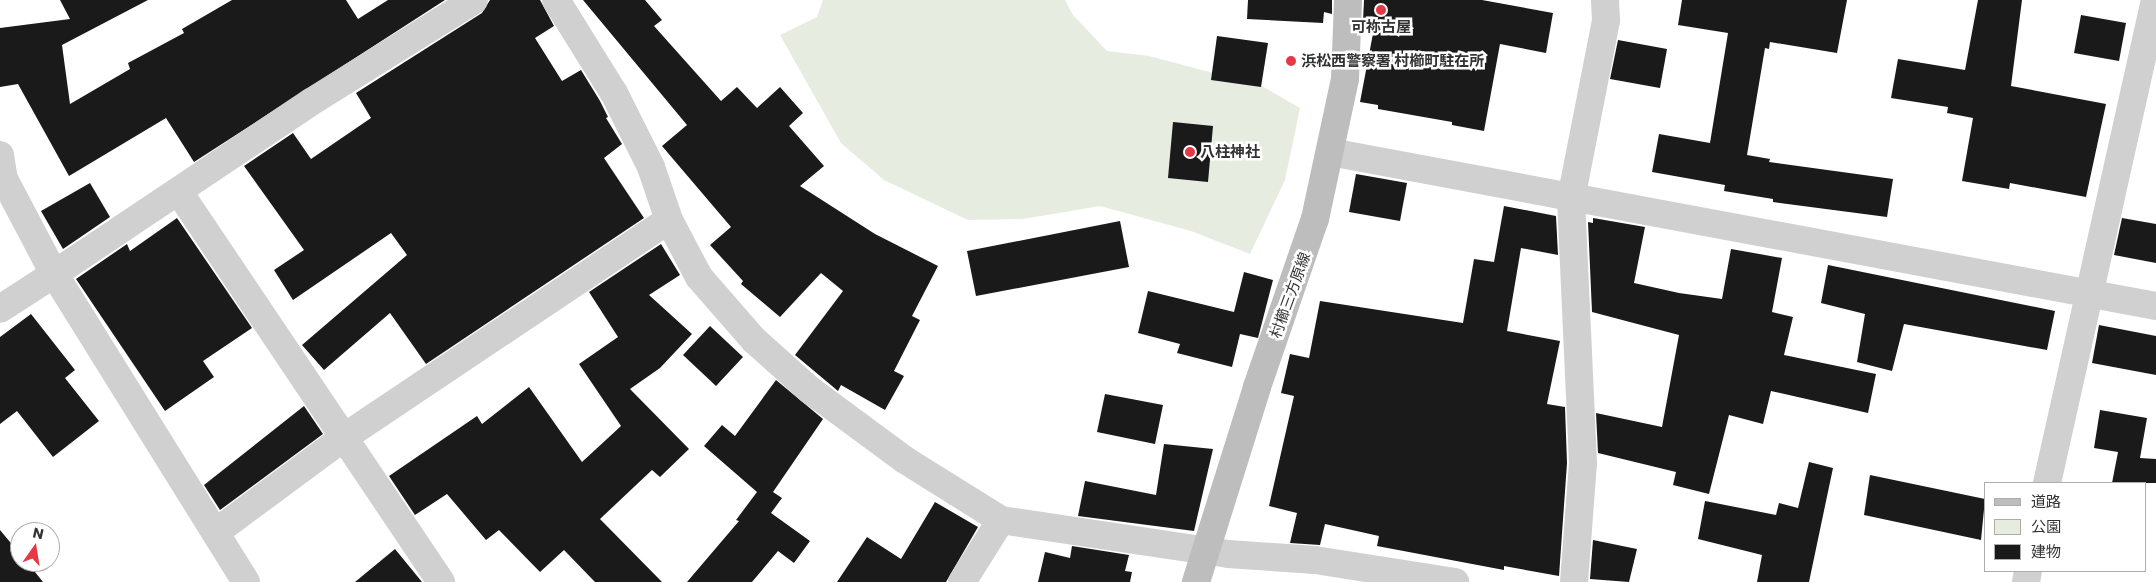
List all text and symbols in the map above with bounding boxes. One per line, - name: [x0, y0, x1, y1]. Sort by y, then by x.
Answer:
- marker: 可祢古屋: [1375, 4, 1387, 16]
- place label: 可祢古屋: [1351, 18, 1411, 36]
- place label: 浜松西警察署 村櫛町駐在所: [1301, 52, 1484, 70]
- marker: 浜松西警察署 村櫛町駐在所: [1285, 55, 1297, 67]
- place label: 八柱神社: [1200, 143, 1260, 161]
- marker: 八柱神社: [1184, 146, 1196, 158]
- street label: 村櫛三方原線: [1266, 250, 1314, 340]
- legend: [1984, 482, 2146, 572]
- text: 道路: [2031, 491, 2061, 512]
- text: 公園: [2031, 516, 2061, 537]
- north arrow: [10, 522, 60, 572]
- text: N: [31, 522, 46, 544]
- text: 建物: [2031, 541, 2061, 562]

